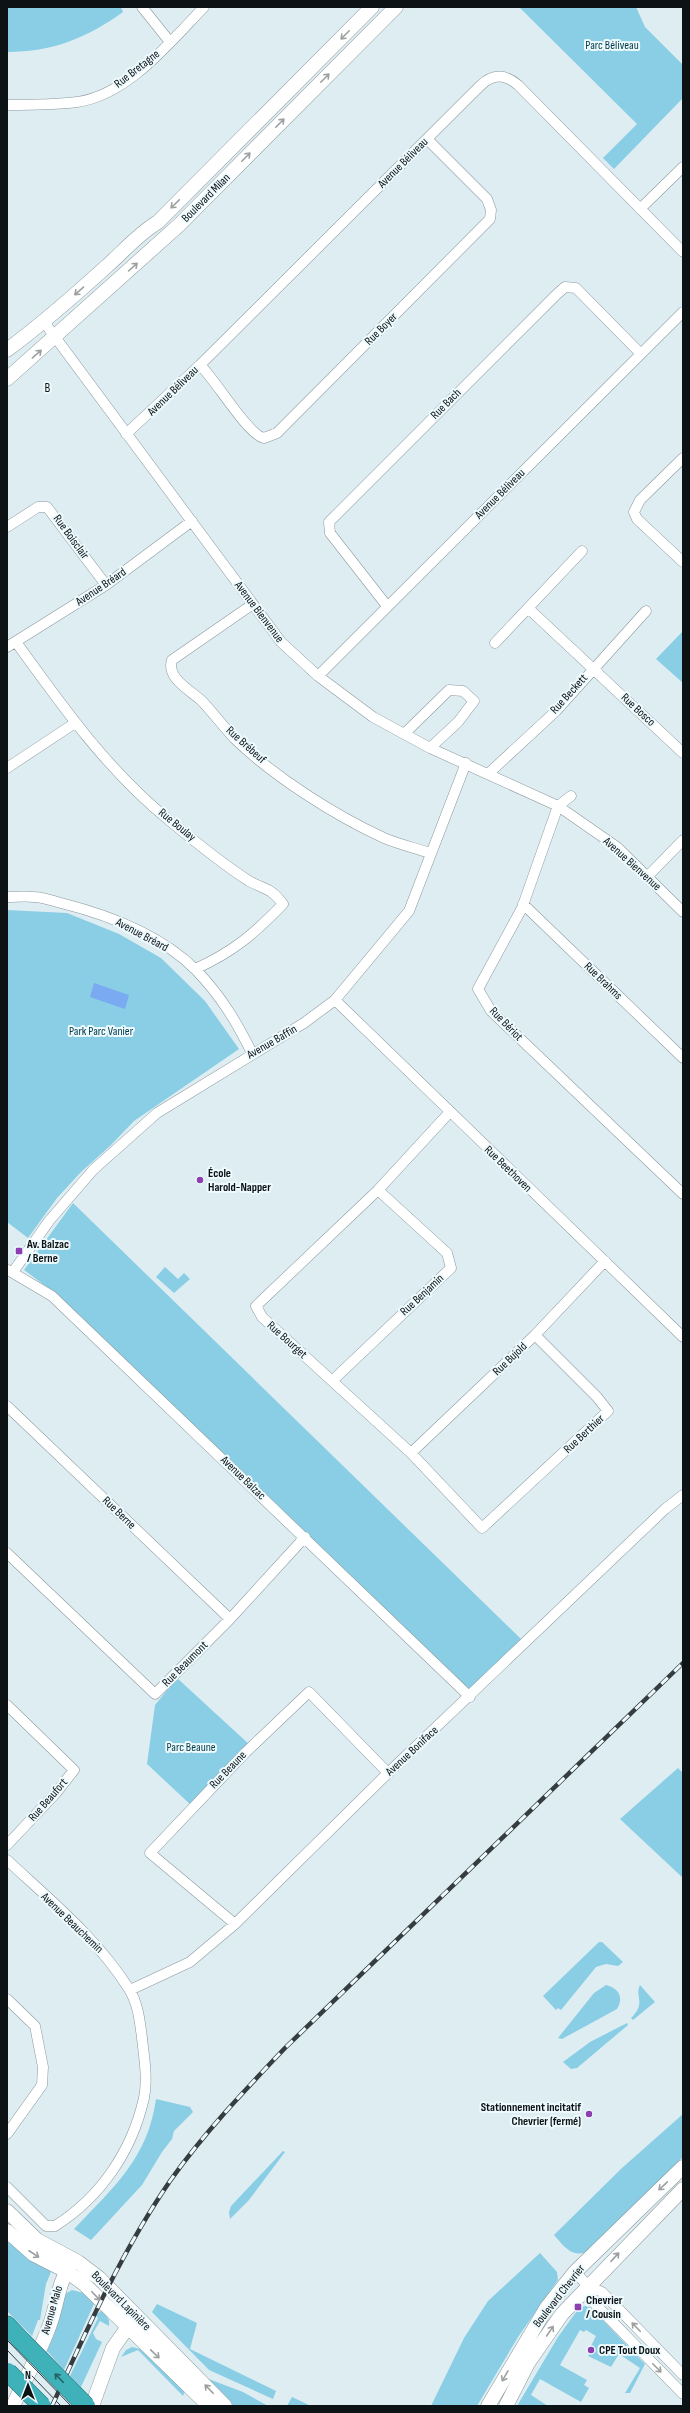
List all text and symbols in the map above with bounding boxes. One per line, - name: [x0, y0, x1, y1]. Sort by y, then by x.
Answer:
- one-way arrow: [340, 30, 350, 40]
- park label: Parc Béliveau: [585, 38, 639, 53]
- street label: Rue Bretagne: [111, 46, 163, 91]
- one-way arrow: [320, 73, 330, 83]
- one-way arrow: [275, 118, 285, 128]
- street label: Avenue Béliveau: [374, 135, 431, 192]
- one-way arrow: [242, 152, 251, 162]
- street label: Boulevard Milan: [178, 170, 234, 226]
- one-way arrow: [170, 199, 180, 209]
- one-way arrow: [128, 262, 138, 272]
- one-way arrow: [74, 287, 84, 296]
- street label: Rue Boyer: [361, 309, 401, 349]
- one-way arrow: [31, 350, 41, 359]
- street label: Avenue Béliveau: [144, 363, 202, 420]
- district label: B: [45, 380, 51, 396]
- street label: Rue Bach: [428, 386, 464, 422]
- street label: Avenue Béliveau: [471, 466, 528, 523]
- street label: Rue Boisclair: [50, 512, 93, 563]
- street label: Avenue Bréard: [72, 565, 129, 610]
- street label: Avenue Bienvenue: [230, 578, 287, 646]
- street label: Rue Beckett: [547, 671, 591, 717]
- street label: Rue Bosco: [618, 690, 658, 730]
- street label: Rue Brébeuf: [223, 723, 270, 767]
- street label: Rue Boulay: [155, 805, 199, 845]
- street label: Avenue Bienvenue: [599, 833, 664, 894]
- street label: Avenue Bréard: [112, 914, 171, 955]
- street label: Rue Brahms: [581, 959, 625, 1003]
- street label: Rue Bériot: [486, 1004, 526, 1044]
- street label: Avenue Baffin: [243, 1022, 300, 1063]
- park label: Park Parc Vanier: [69, 1024, 134, 1039]
- street label: Rue Beethoven: [481, 1143, 535, 1195]
- place label: École Harold-Napper: [208, 1166, 271, 1195]
- marker: École Harold-Napper: [195, 1175, 205, 1185]
- place label: Av. Balzac / Berne: [26, 1237, 69, 1266]
- marker: Av. Balzac / Berne: [14, 1246, 24, 1256]
- street label: Rue Benjamin: [397, 1271, 447, 1319]
- street label: Rue Bourget: [264, 1318, 310, 1362]
- street label: Rue Bujold: [490, 1339, 530, 1379]
- street label: Rue Berthier: [560, 1411, 608, 1457]
- street label: Avenue Balzac: [216, 1452, 269, 1503]
- street label: Rue Berne: [99, 1493, 139, 1533]
- street label: Rue Beaumont: [159, 1638, 211, 1690]
- street label: Avenue Boniface: [382, 1723, 442, 1780]
- park label: Parc Beaune: [166, 1740, 216, 1755]
- street label: Rue Beaune: [206, 1748, 250, 1792]
- street label: Rue Beaufort: [25, 1775, 71, 1825]
- street label: Avenue Beauchemin: [37, 1889, 106, 1956]
- place label: Stationnement incitatif Chevrier (fermé): [481, 2100, 581, 2129]
- marker: Stationnement incitatif Chevrier (fermé): [584, 2109, 594, 2119]
- one-way arrow: [658, 2181, 668, 2191]
- one-way arrow: [28, 2250, 39, 2258]
- one-way arrow: [610, 2252, 620, 2262]
- street label: Boulevard Chevrier: [530, 2261, 589, 2331]
- street label: Boulevard Lapinière: [88, 2268, 154, 2334]
- street label: Avenue Malo: [38, 2284, 66, 2337]
- one-way arrow: [91, 2291, 101, 2301]
- place label: Chevrier / Cousin: [586, 2293, 623, 2322]
- marker: Chevrier / Cousin: [573, 2302, 583, 2312]
- one-way arrow: [631, 2322, 641, 2332]
- one-way arrow: [546, 2326, 554, 2337]
- place label: CPE Tout Doux: [599, 2343, 660, 2358]
- marker: CPE Tout Doux: [586, 2345, 596, 2355]
- one-way arrow: [150, 2350, 160, 2359]
- one-way arrow: [652, 2363, 662, 2373]
- north arrow: [8, 2365, 48, 2405]
- text: N: [25, 2369, 31, 2382]
- one-way arrow: [501, 2370, 509, 2382]
- one-way arrow: [54, 2373, 64, 2383]
- one-way arrow: [204, 2384, 214, 2394]

